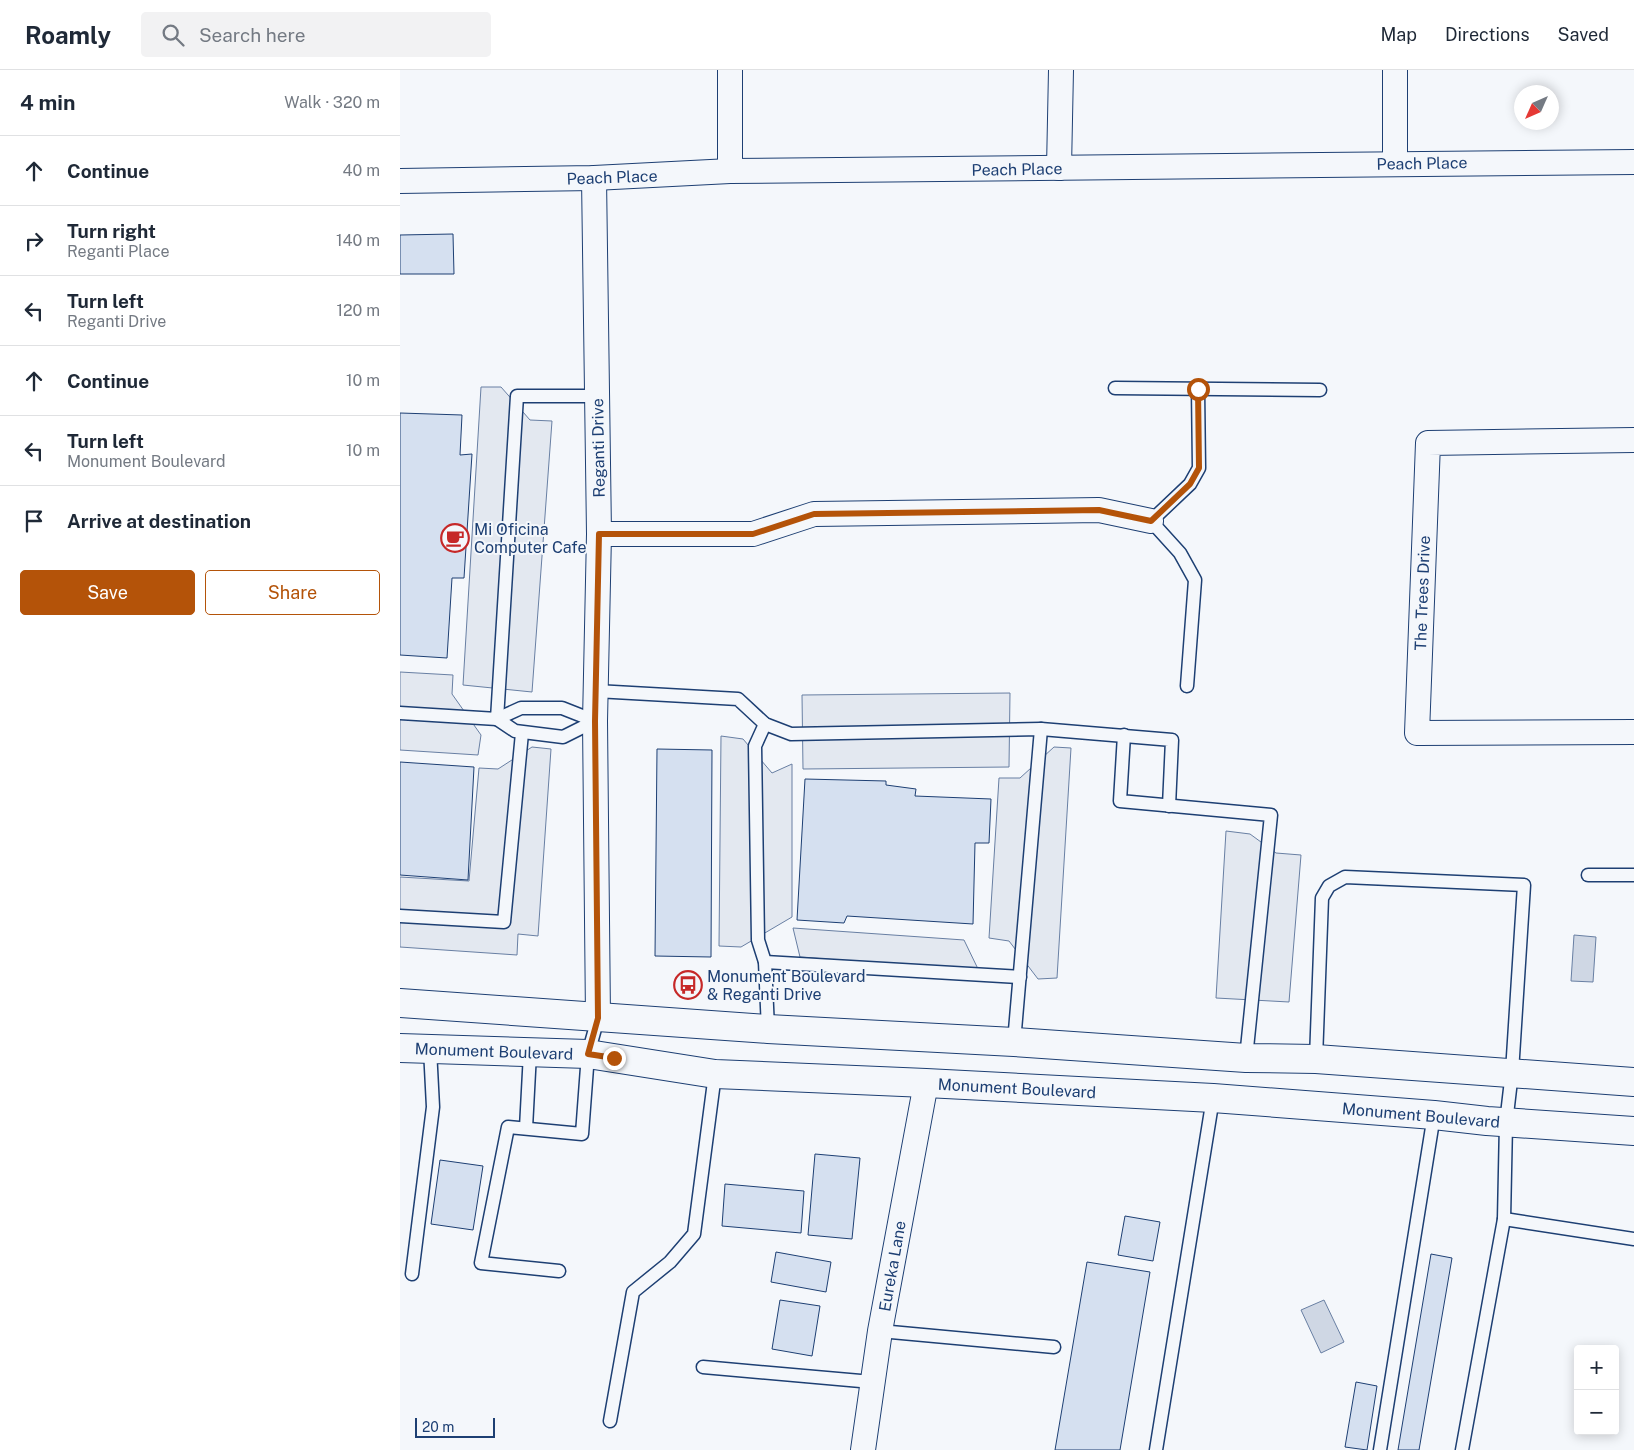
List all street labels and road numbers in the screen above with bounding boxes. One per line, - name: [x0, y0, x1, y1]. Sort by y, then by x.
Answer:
- street label: Peach Place: [1376, 153, 1468, 174]
- street label: Peach Place: [971, 159, 1063, 180]
- street label: Peach Place: [566, 166, 658, 189]
- street label: Reganti Drive: [588, 398, 609, 498]
- street label: The Trees Drive: [1411, 535, 1434, 651]
- street label: Monument Boulevard: [414, 1039, 574, 1064]
- street label: Monument Boulevard: [937, 1075, 1097, 1102]
- street label: Monument Boulevard: [1341, 1099, 1501, 1132]
- street label: Eureka Lane: [875, 1219, 910, 1313]

